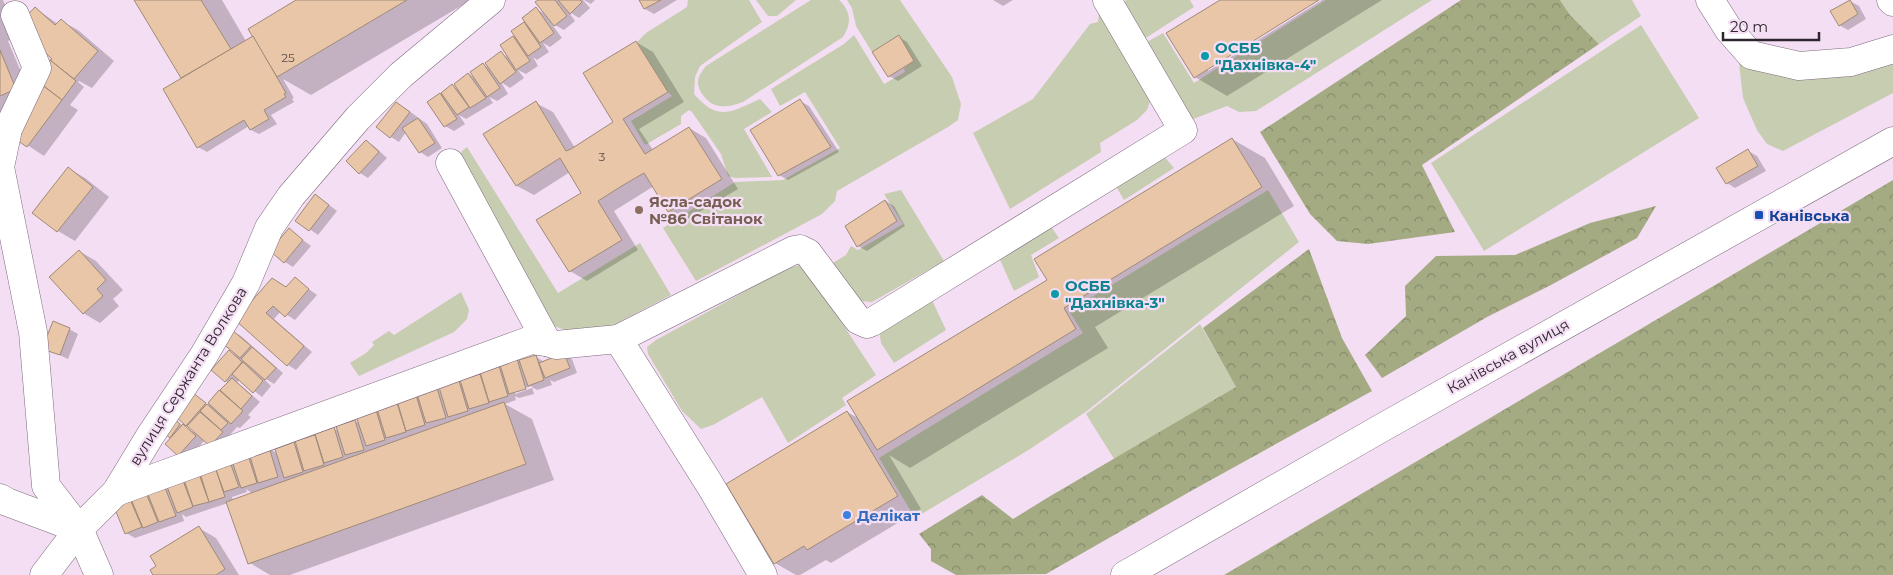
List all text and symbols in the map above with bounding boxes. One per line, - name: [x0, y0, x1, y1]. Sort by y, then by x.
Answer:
- scale bar: [1723, 10, 1819, 42]
- text: 20 m: [1730, 17, 1768, 36]
- place label: ОСББ "Дахнівка-4": [1215, 38, 1316, 74]
- house number: 25: [281, 50, 295, 65]
- marker: ОСББ "Дахнівка-4": [1199, 50, 1211, 62]
- house number: 3: [599, 149, 606, 164]
- place label: Ясла-садок №86 Світанок: [649, 192, 763, 228]
- marker: Ясла-садок №86 Світанок: [633, 204, 645, 216]
- place label: Канівська: [1769, 206, 1850, 225]
- marker: Канівська: [1753, 209, 1765, 221]
- place label: ОСББ "Дахнівка-3": [1065, 276, 1165, 312]
- street label: вулиця Сержанта Волкова: [125, 283, 251, 469]
- marker: ОСББ "Дахнівка-3": [1049, 288, 1061, 300]
- street label: Канівська вулиця: [1444, 315, 1572, 397]
- place label: Делікат: [857, 506, 920, 525]
- marker: Делікат: [841, 509, 853, 521]

